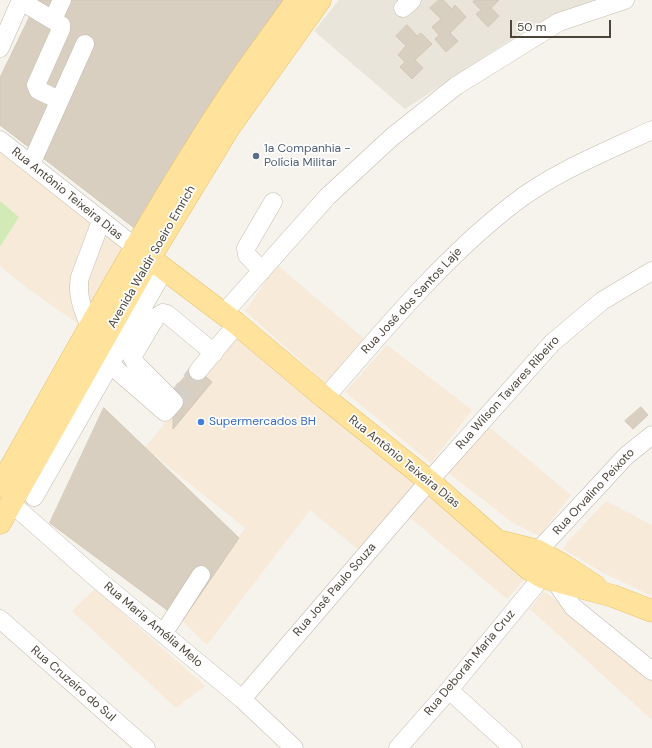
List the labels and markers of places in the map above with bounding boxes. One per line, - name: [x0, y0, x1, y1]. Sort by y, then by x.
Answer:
- place label: 1a Companhia - Polícia Militar: [264, 142, 351, 170]
- marker: 1a Companhia - Polícia Militar: [251, 151, 261, 161]
- place label: Supermercados BH: [209, 415, 316, 429]
- marker: Supermercados BH: [196, 417, 206, 427]

